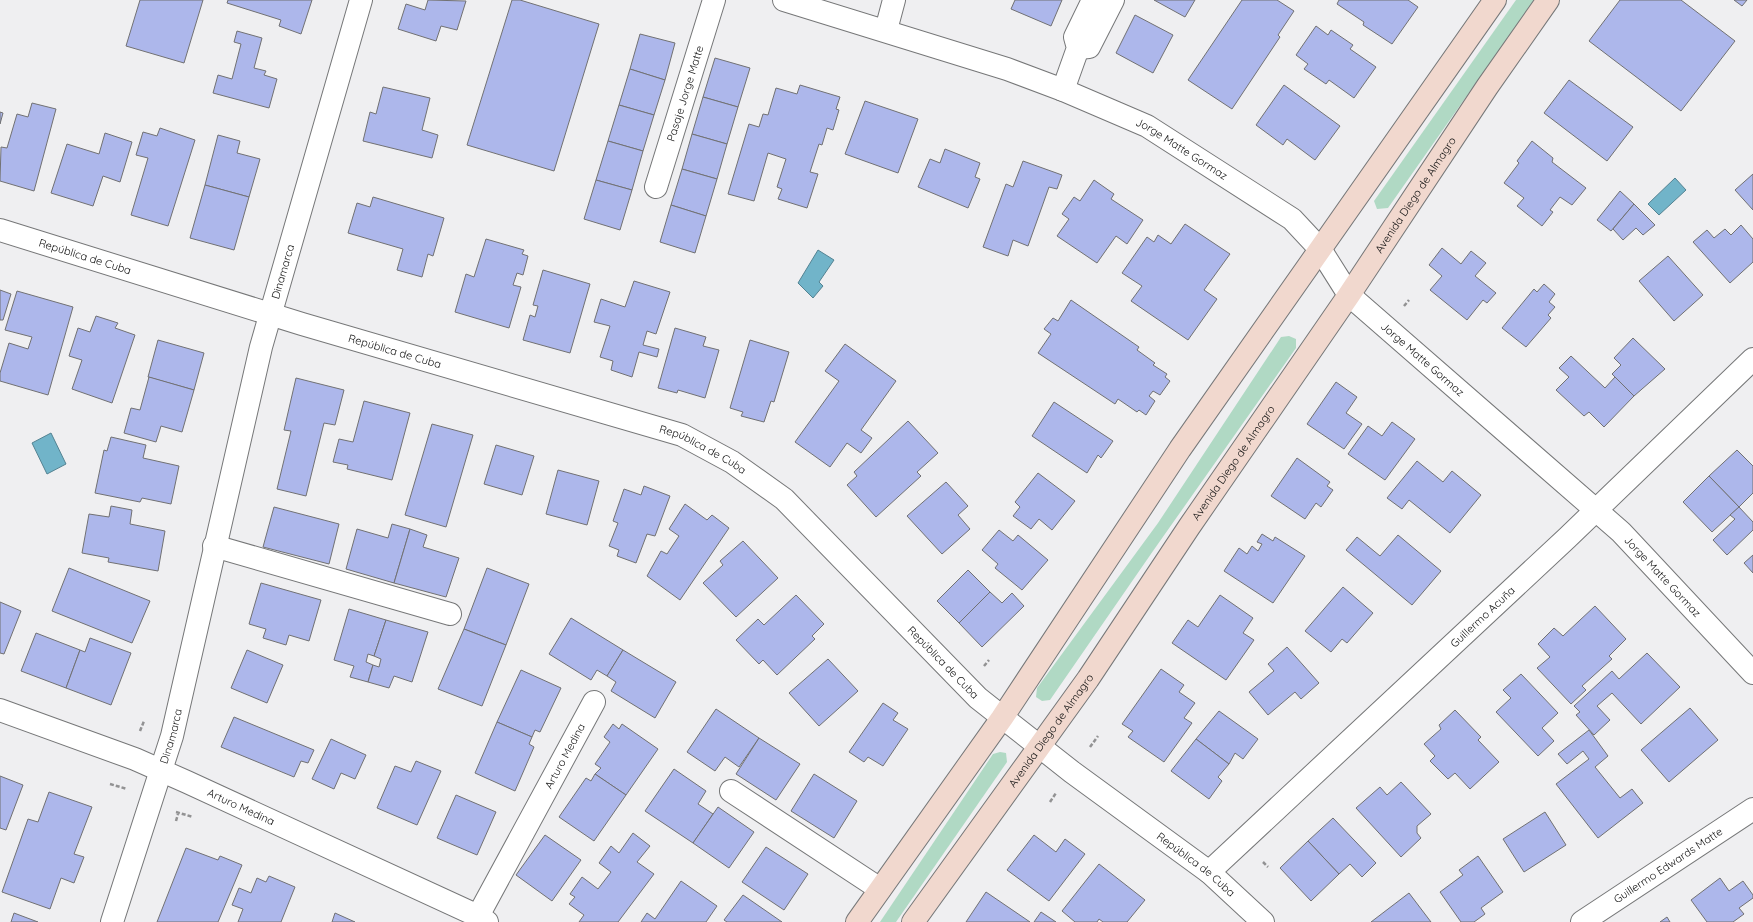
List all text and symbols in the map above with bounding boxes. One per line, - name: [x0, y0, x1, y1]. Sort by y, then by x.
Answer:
- street label: Pasaje Jorge Matte: [664, 44, 706, 143]
- street label: Jorge Matte Gormaz: [1134, 115, 1230, 183]
- street label: Avenida Diego de Almagro: [1372, 134, 1459, 256]
- street label: República de Cuba: [37, 235, 133, 277]
- street label: Dinamarca: [268, 243, 297, 301]
- street label: Jorge Matte Gormaz: [1378, 319, 1467, 399]
- street label: República de Cuba: [347, 331, 443, 371]
- street label: Avenida Diego de Almagro: [1189, 402, 1278, 523]
- street label: República de Cuba: [658, 422, 749, 477]
- street label: Jorge Matte Gormaz: [1621, 533, 1704, 620]
- street label: Guillermo Acuña: [1447, 583, 1518, 650]
- street label: República de Cuba: [905, 623, 982, 702]
- street label: Avenida Diego de Almagro: [1005, 671, 1097, 790]
- street label: Dinamarca: [157, 707, 185, 765]
- street label: Arturo Medina: [541, 721, 588, 791]
- street label: Arturo Medina: [205, 785, 277, 828]
- street label: Guillermo Edwards Matte: [1611, 824, 1725, 906]
- street label: República de Cuba: [1154, 829, 1238, 900]

